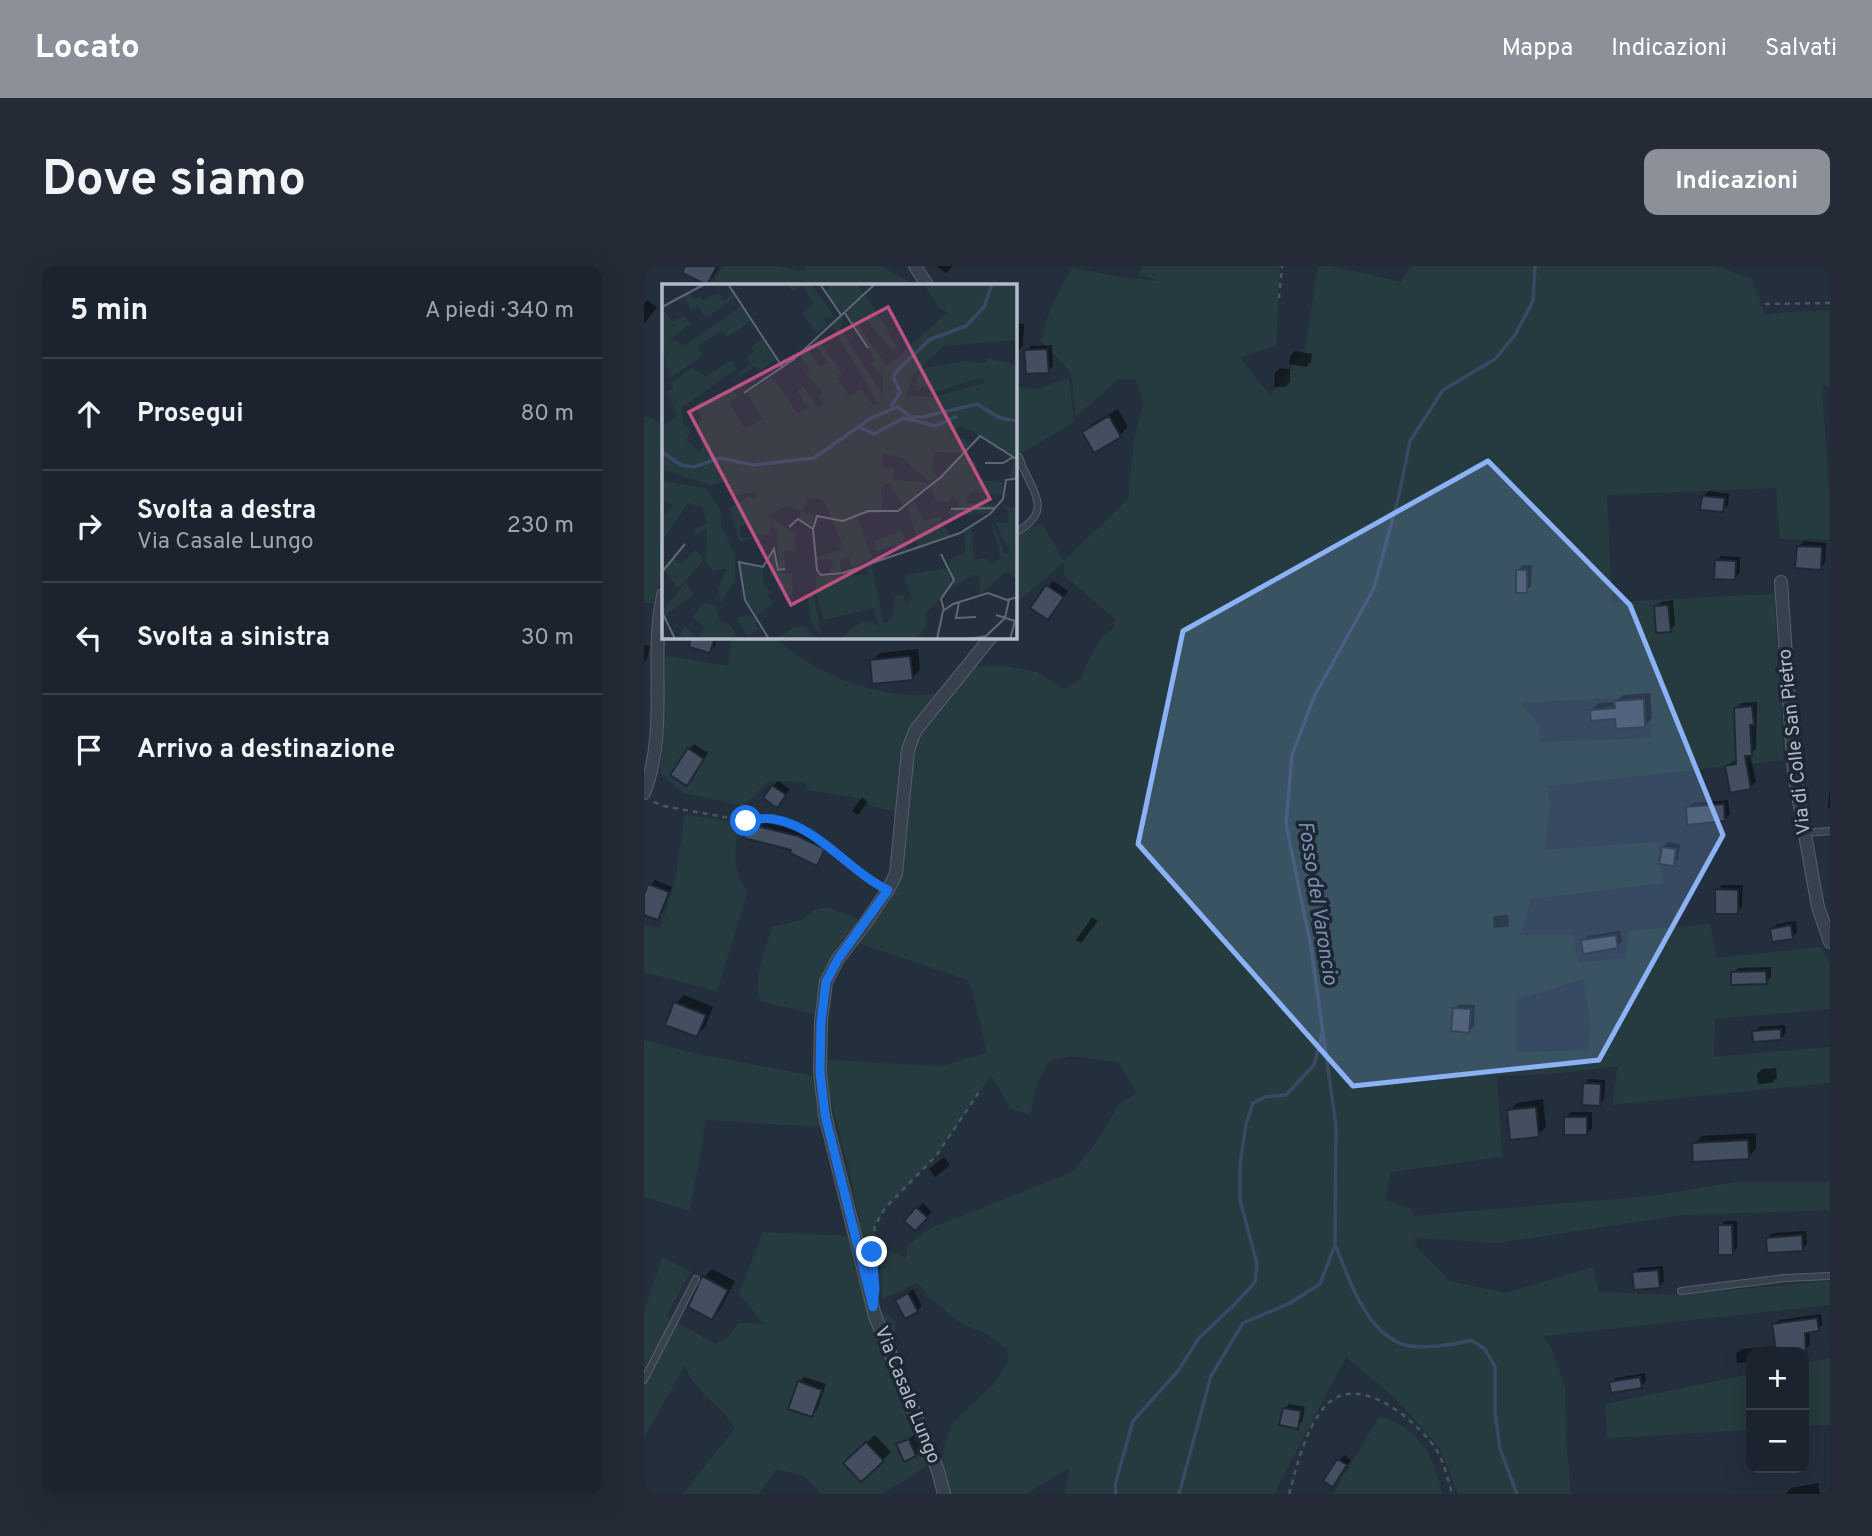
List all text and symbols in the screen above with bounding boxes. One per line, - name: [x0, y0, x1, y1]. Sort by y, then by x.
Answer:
- text: Locato: [35, 28, 140, 70]
- text: Mappa: [1502, 34, 1573, 64]
- text: Indicazioni: [1611, 34, 1727, 64]
- text: Salvati: [1765, 34, 1837, 64]
- button: Indicazioni: [1644, 149, 1830, 215]
- text: Dove siamo: [42, 151, 306, 213]
- inset map: [662, 284, 1017, 639]
- text: 5 min: [70, 293, 148, 330]
- text: A piedi · 340 m: [425, 297, 574, 326]
- icon: ahead: [70, 395, 108, 433]
- text: Prosegui: [137, 398, 244, 431]
- text: 80 m: [521, 400, 574, 429]
- text: Svolta a destra: [137, 495, 316, 528]
- icon: right: [70, 507, 108, 545]
- text: 230 m: [507, 512, 574, 541]
- text: Via Casale Lungo: [137, 528, 314, 557]
- icon: left: [70, 619, 108, 657]
- text: Svolta a sinistra: [137, 622, 330, 655]
- text: 30 m: [521, 624, 574, 653]
- street label: Via di Colle San Pietro: [1773, 648, 1817, 836]
- icon: arrive: [70, 731, 108, 769]
- text: Arrivo a destinazione: [137, 734, 395, 767]
- route start: [730, 805, 761, 836]
- water label: Fosso del Varoncio: [1291, 819, 1343, 988]
- route end: [856, 1236, 887, 1267]
- street label: Via Casale Lungo: [869, 1323, 945, 1467]
- map controls: [1746, 1347, 1809, 1473]
- button: +: [1746, 1347, 1809, 1410]
- button: −: [1746, 1410, 1809, 1473]

